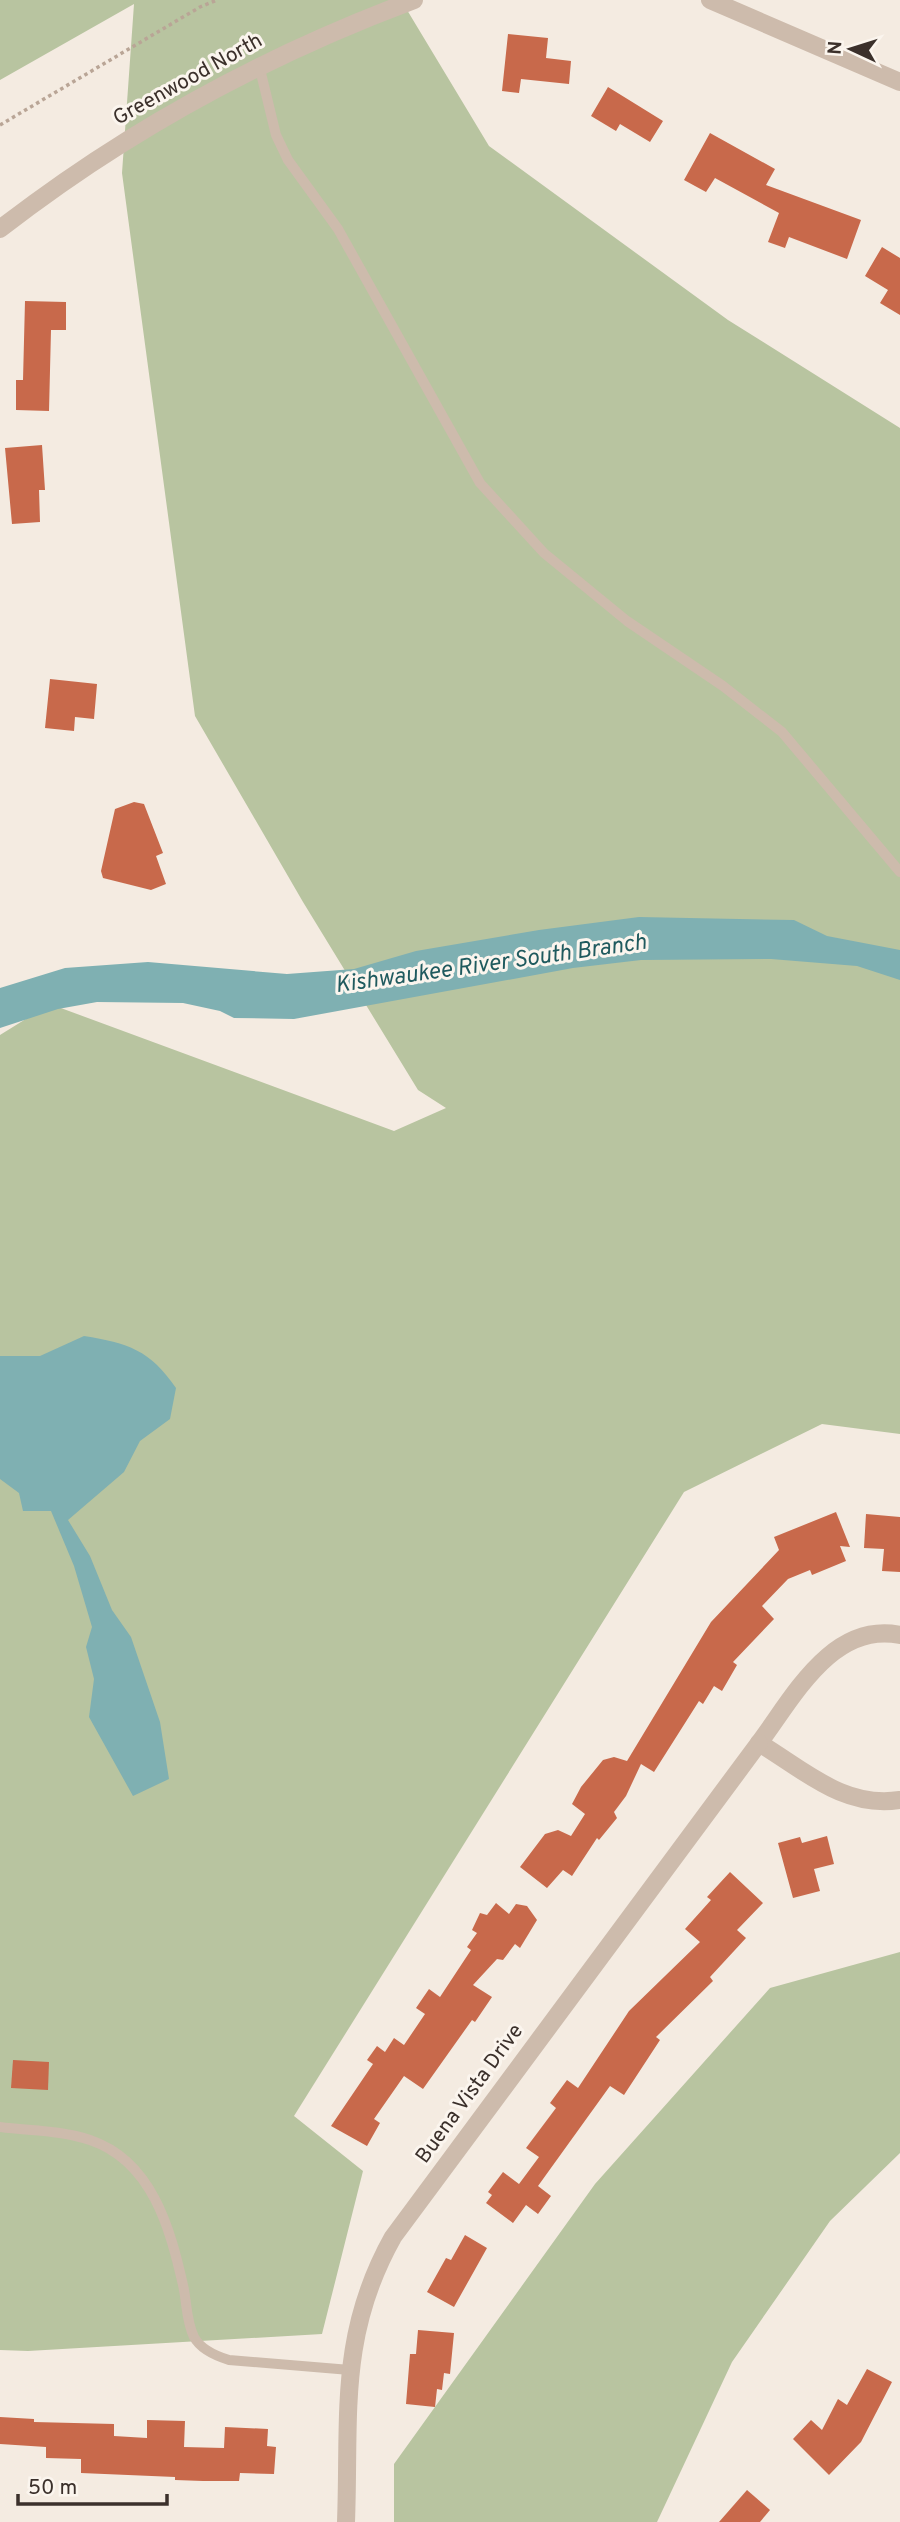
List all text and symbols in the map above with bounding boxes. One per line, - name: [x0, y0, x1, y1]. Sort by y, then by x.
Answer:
- north arrow: [816, 14, 886, 84]
- street label: Greenwood North: [108, 28, 268, 132]
- text: N: [824, 40, 848, 56]
- water label: Kishwaukee River South Branch: [334, 929, 649, 1001]
- street label: Buena Vista Drive: [410, 2019, 530, 2169]
- scale bar: [18, 2462, 166, 2506]
- text: 50 m: [28, 2475, 77, 2502]

